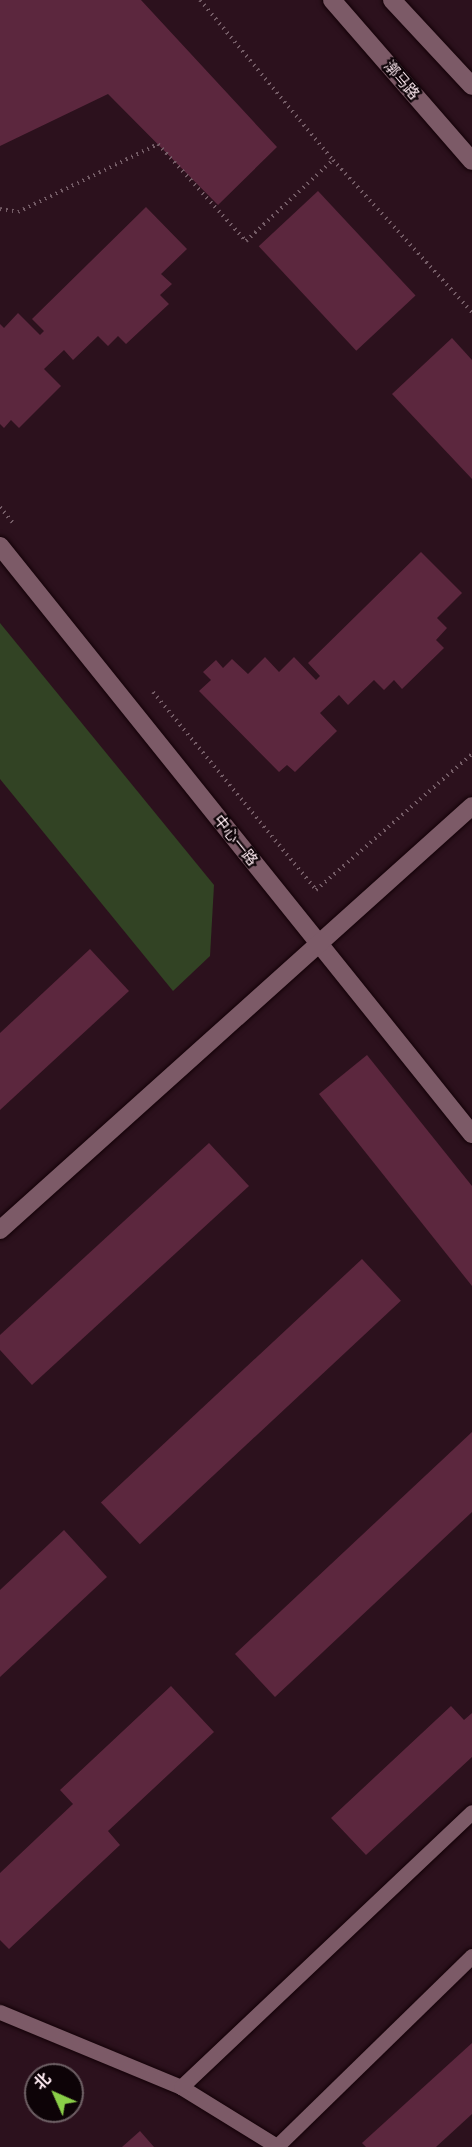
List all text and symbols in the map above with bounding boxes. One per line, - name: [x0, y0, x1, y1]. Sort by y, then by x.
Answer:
- street label: 漷马路: [380, 57, 424, 103]
- street label: 中心一路: [210, 811, 262, 869]
- north arrow: [24, 2063, 84, 2123]
- text: 北: [30, 2069, 55, 2094]

